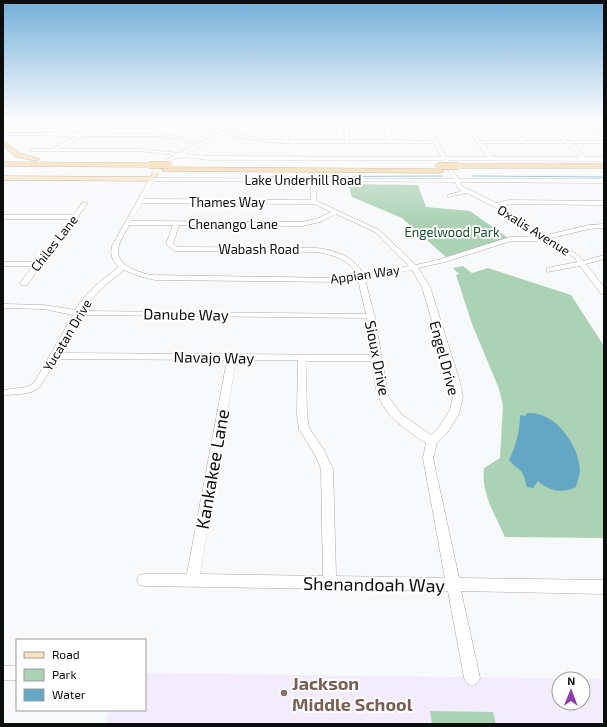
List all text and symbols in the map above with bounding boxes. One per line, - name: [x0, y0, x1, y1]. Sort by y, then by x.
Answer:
- street label: Lake Underhill Road: [245, 172, 362, 188]
- street label: Thames Way: [189, 194, 265, 210]
- street label: Oxalis Avenue: [495, 201, 573, 259]
- street label: Chiles Lane: [27, 212, 81, 274]
- street label: Chenango Lane: [188, 216, 278, 232]
- park label: Engelwood Park: [404, 224, 500, 240]
- street label: Wabash Road: [219, 241, 299, 257]
- street label: Appian Way: [329, 261, 401, 287]
- street label: Yucatan Drive: [39, 296, 95, 374]
- street label: Danube Way: [143, 304, 229, 324]
- street label: Sioux Drive: [362, 319, 394, 397]
- street label: Engel Drive: [426, 319, 464, 397]
- street label: Navajo Way: [174, 347, 254, 368]
- street label: Kankakee Lane: [191, 407, 233, 531]
- street label: Shenandoah Way: [303, 572, 446, 596]
- legend: [16, 639, 146, 711]
- text: Road: [52, 647, 80, 661]
- text: Park: [52, 667, 77, 681]
- north arrow: [551, 671, 591, 711]
- place label: Jackson Middle School: [292, 672, 413, 715]
- text: N: [567, 674, 575, 687]
- text: Water: [52, 687, 86, 701]
- marker: Jackson Middle School: [279, 688, 289, 698]

